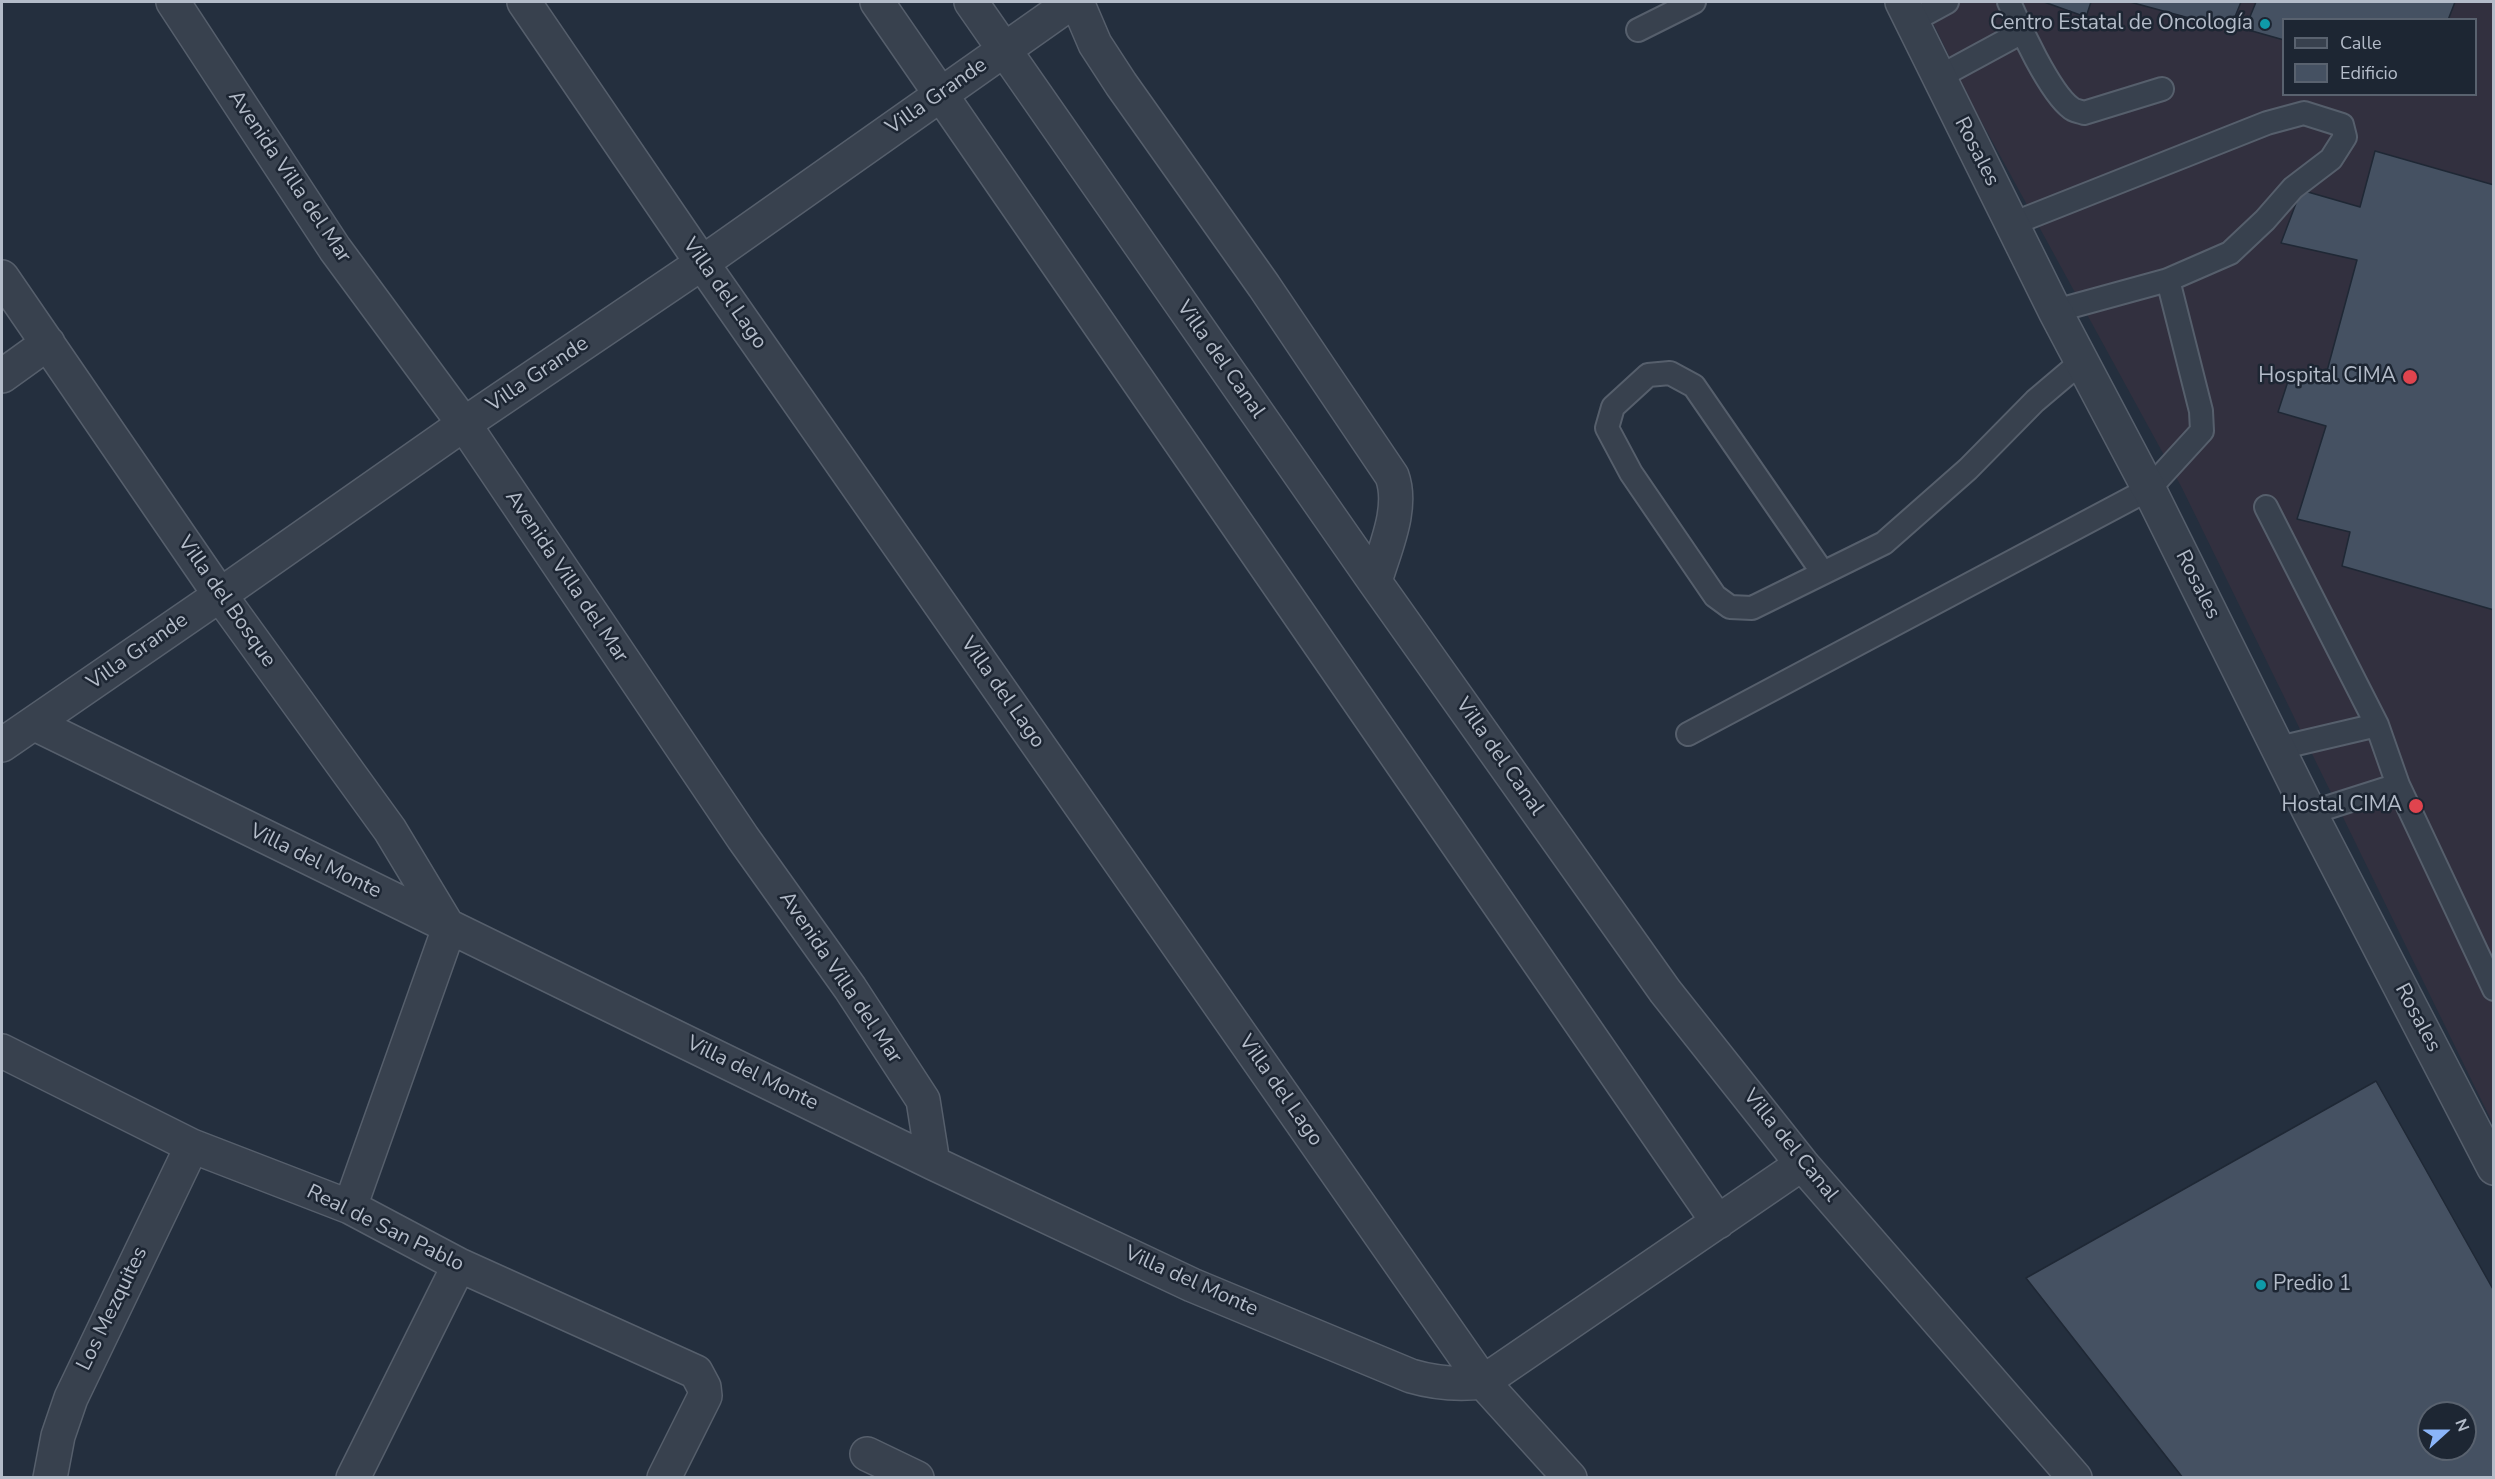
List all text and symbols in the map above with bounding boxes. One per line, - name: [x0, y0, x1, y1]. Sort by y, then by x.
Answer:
- place label: Centro Estatal de Oncología: [1990, 11, 2253, 37]
- marker: Centro Estatal de Oncología: [2258, 17, 2272, 31]
- legend: [2282, 18, 2477, 96]
- text: Calle: [2340, 31, 2382, 55]
- street label: Villa Grande: [882, 53, 992, 141]
- text: Edificio: [2340, 61, 2398, 85]
- street label: Avenida Villa del Mar: [222, 86, 356, 268]
- street label: Rosales: [1948, 113, 2004, 191]
- street label: Villa del Lago: [676, 234, 772, 354]
- street label: Villa del Canal: [1170, 296, 1270, 424]
- street label: Villa Grande: [482, 332, 594, 418]
- place label: Hospital CIMA: [2258, 364, 2396, 390]
- marker: Hospital CIMA: [2401, 368, 2419, 386]
- street label: Avenida Villa del Mar: [499, 486, 633, 668]
- street label: Villa del Bosque: [171, 531, 281, 673]
- street label: Rosales: [2169, 546, 2225, 624]
- street label: Villa Grande: [83, 608, 193, 696]
- street label: Villa del Lago: [954, 633, 1050, 753]
- street label: Villa del Canal: [1449, 693, 1549, 821]
- place label: Hostal CIMA: [2281, 793, 2402, 819]
- marker: Hostal CIMA: [2407, 797, 2425, 815]
- street label: Villa del Monte: [245, 819, 385, 905]
- street label: Avenida Villa del Mar: [773, 887, 907, 1069]
- street label: Rosales: [2388, 979, 2446, 1057]
- street label: Villa del Monte: [682, 1031, 822, 1117]
- street label: Villa del Lago: [1232, 1031, 1328, 1151]
- street label: Villa del Canal: [1737, 1085, 1843, 1207]
- street label: Real de San Pablo: [302, 1180, 468, 1278]
- street label: Villa del Monte: [1120, 1241, 1262, 1323]
- street label: Los Mezquites: [72, 1243, 154, 1375]
- place label: Predio 1: [2273, 1272, 2351, 1298]
- marker: Predio 1: [2254, 1278, 2268, 1292]
- north arrow: [2417, 1401, 2477, 1461]
- text: N: [2450, 1416, 2474, 1435]

